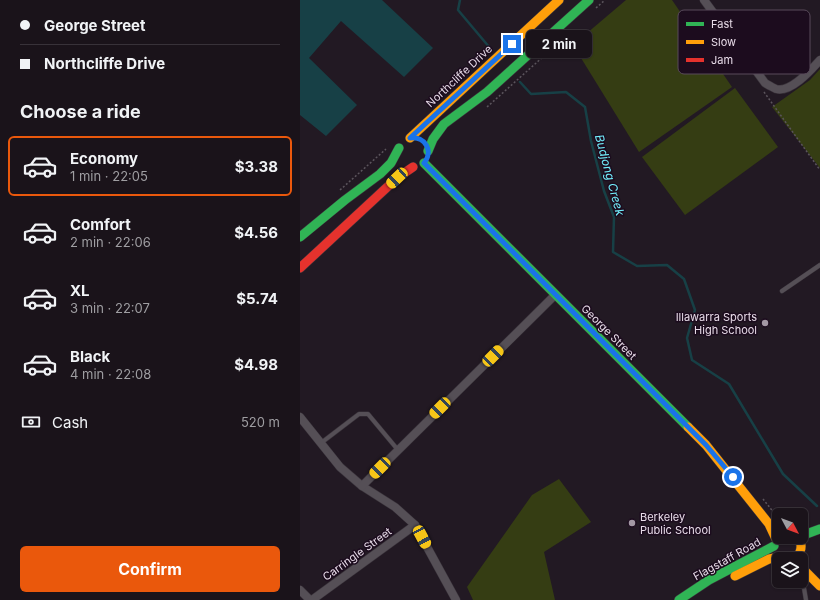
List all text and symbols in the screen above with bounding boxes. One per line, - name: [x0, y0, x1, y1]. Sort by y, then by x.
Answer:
- legend: [678, 10, 810, 74]
- text: George Street: [44, 16, 146, 35]
- text: Fast: [711, 17, 733, 31]
- callout: 2 min: [526, 30, 592, 58]
- route end: [503, 35, 521, 53]
- text: Slow: [711, 35, 736, 49]
- text: 2 min: [542, 36, 576, 52]
- street label: Northcliffe Drive: [423, 42, 495, 110]
- text: Jam: [711, 53, 733, 67]
- text: Northcliffe Drive: [44, 54, 165, 73]
- text: Choose a ride: [20, 101, 141, 122]
- water label: Budjong Creek: [592, 133, 628, 218]
- icon: car: [22, 148, 58, 184]
- text: Economy: [70, 149, 138, 168]
- text: $3.38: [235, 157, 278, 176]
- car: [384, 165, 410, 191]
- text: 1 min · 22:05: [70, 168, 148, 184]
- icon: car: [22, 214, 58, 250]
- text: Comfort: [70, 215, 131, 234]
- text: $4.56: [234, 223, 278, 242]
- text: 2 min · 22:06: [70, 234, 151, 250]
- icon: car: [22, 280, 58, 316]
- text: XL: [70, 281, 90, 300]
- text: $5.74: [236, 289, 278, 308]
- text: 3 min · 22:07: [70, 300, 150, 316]
- street label: George Street: [578, 301, 640, 363]
- place label: Illawarra Sports High School: [676, 310, 757, 337]
- marker: Illawarra Sports High School: [760, 318, 770, 328]
- car: [480, 343, 506, 369]
- icon: car: [22, 346, 58, 382]
- text: Black: [70, 347, 110, 366]
- text: $4.98: [234, 355, 278, 374]
- text: 4 min · 22:08: [70, 366, 151, 382]
- car: [427, 395, 453, 421]
- icon: cash: [20, 411, 42, 433]
- text: Cash: [52, 413, 88, 432]
- text: 520 m: [241, 414, 280, 430]
- car: [367, 455, 393, 481]
- route start: [724, 468, 742, 486]
- north arrow: [772, 508, 808, 544]
- map controls: [772, 508, 808, 588]
- place label: Berkeley Public School: [640, 510, 711, 537]
- marker: Berkeley Public School: [627, 518, 637, 528]
- street label: Carringle Street: [320, 524, 395, 584]
- car: [411, 524, 433, 550]
- street label: Flagstaff Road: [691, 535, 763, 583]
- button: Confirm: [20, 546, 280, 592]
- button: layers: [772, 552, 808, 588]

